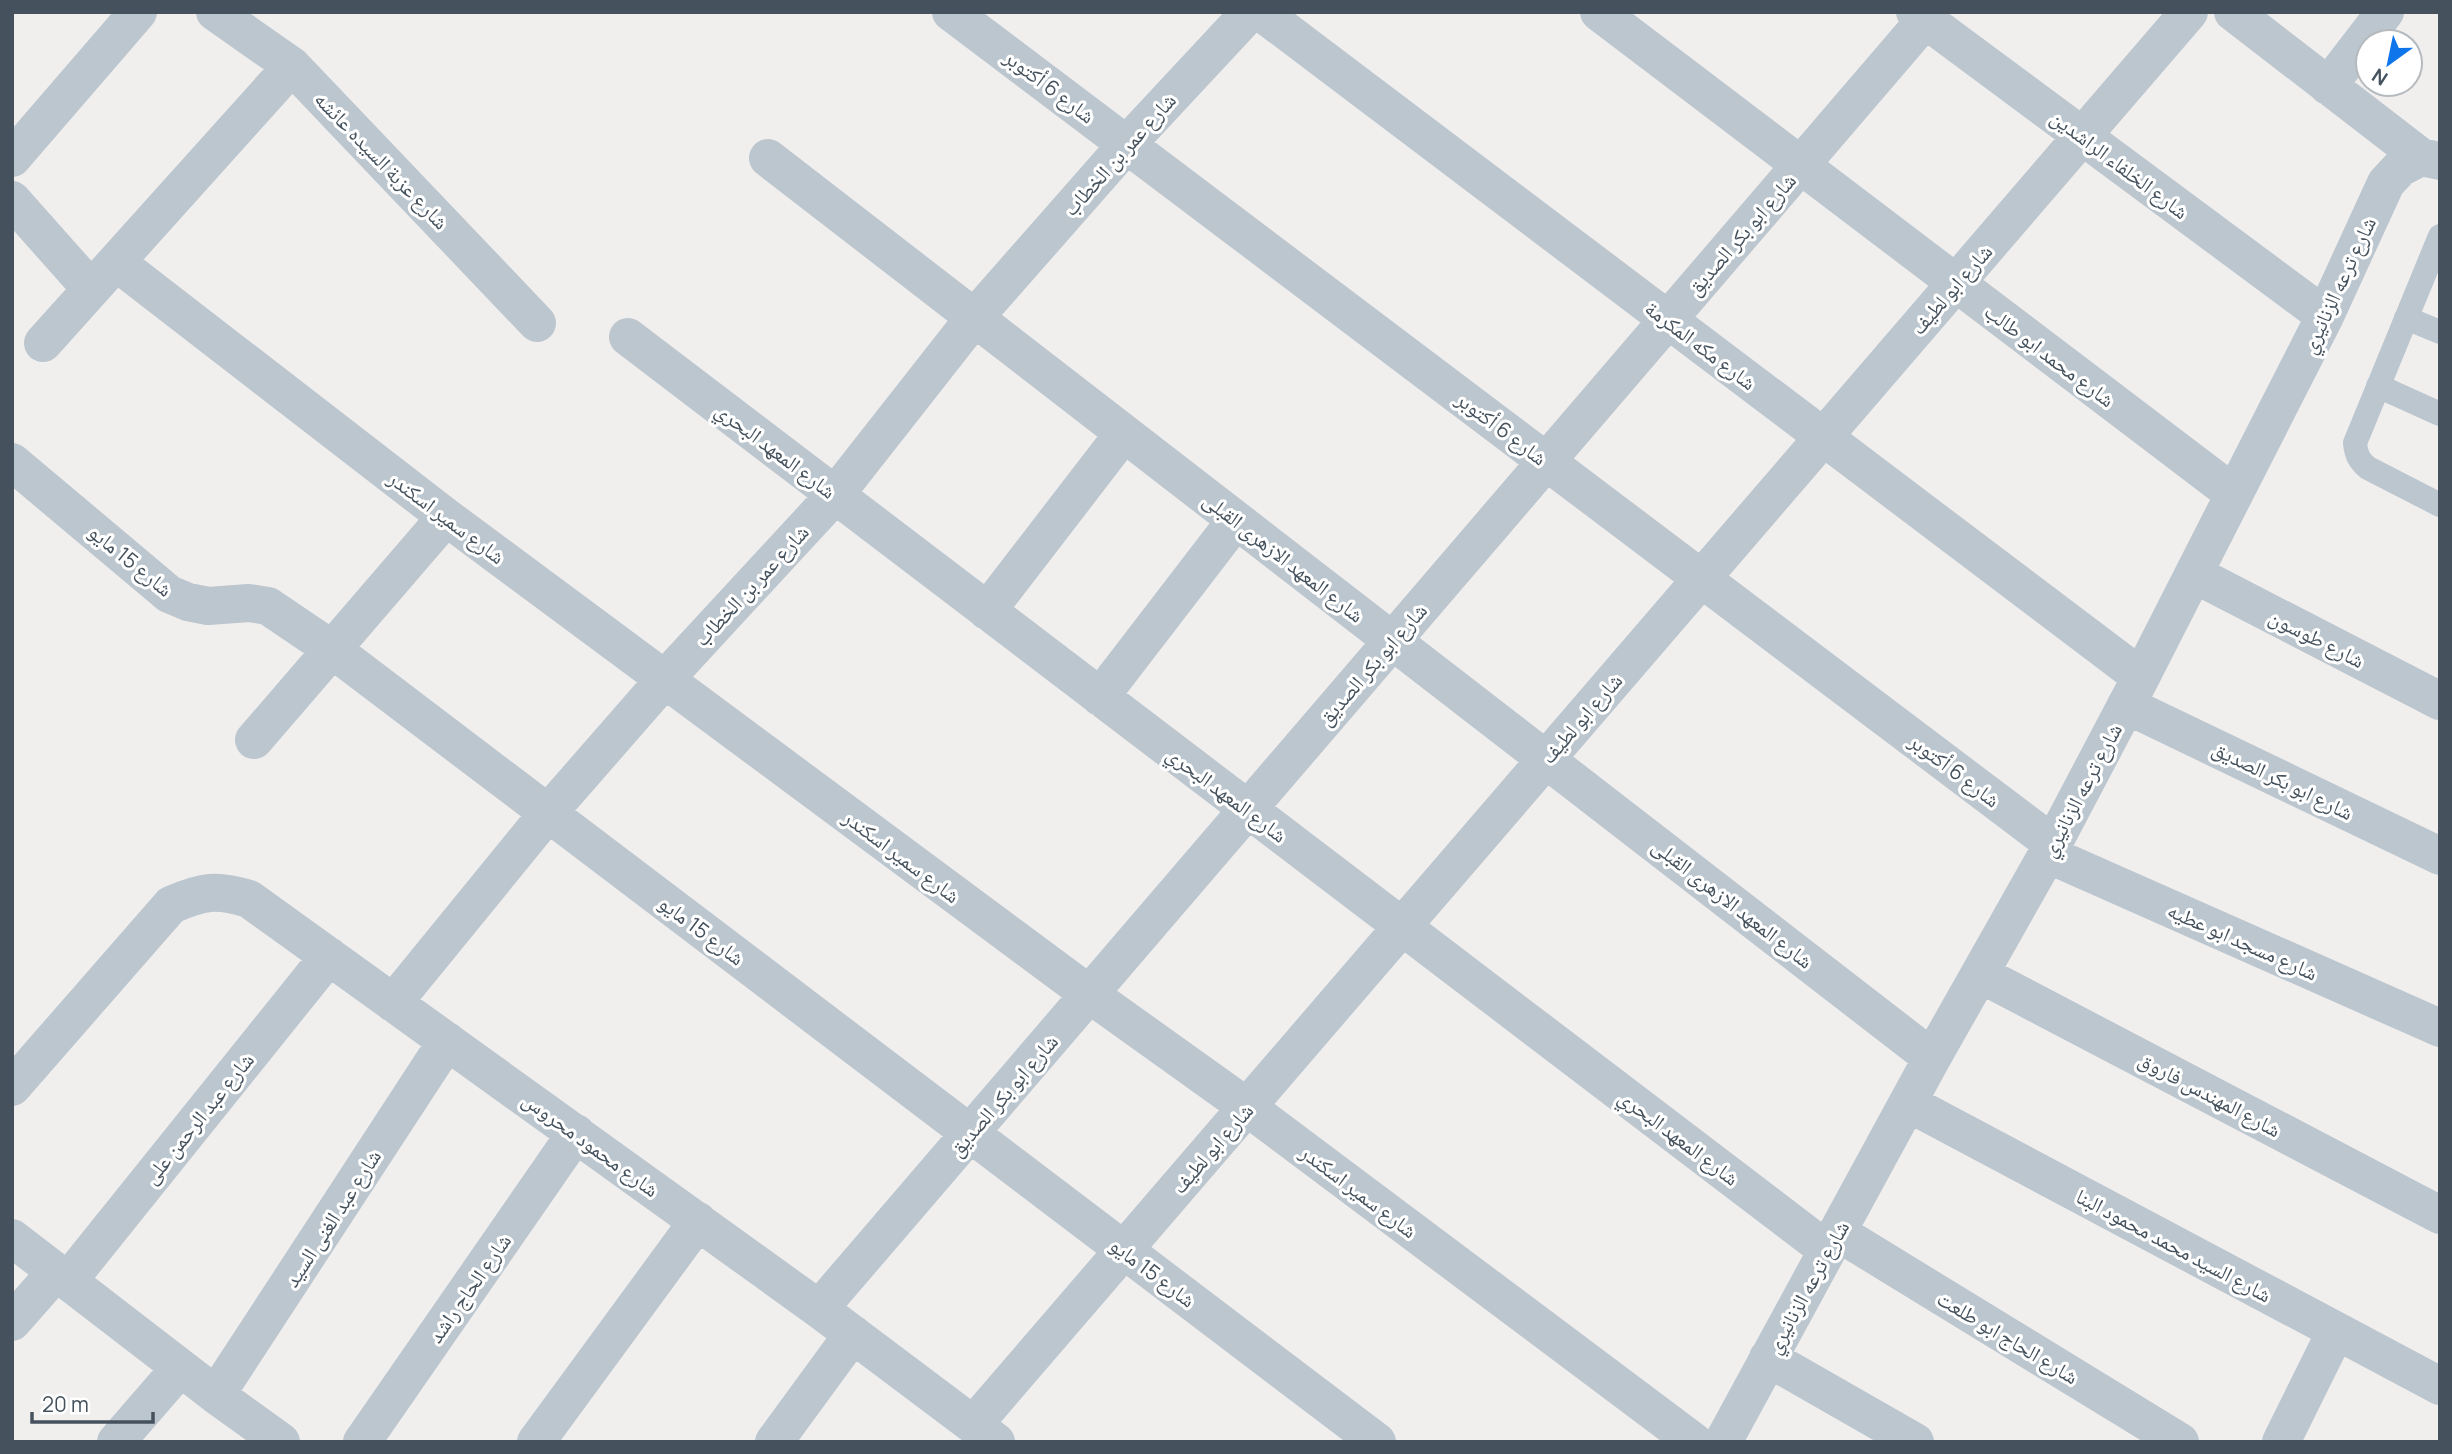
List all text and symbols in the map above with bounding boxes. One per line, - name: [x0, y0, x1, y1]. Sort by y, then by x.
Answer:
- north arrow: [2354, 28, 2424, 98]
- street label: شارع 6 أكتوبر: [998, 42, 1101, 129]
- text: N: [2367, 63, 2393, 92]
- street label: شارع عزبة السيده عائشه: [309, 85, 455, 235]
- street label: شارع عمر بن الخطاب: [1056, 86, 1182, 222]
- street label: شارع الخلفاء الراشدين: [2045, 103, 2195, 225]
- street label: شارع ابو بكر الصديق: [1680, 167, 1802, 301]
- street label: شارع ترعه الزنانيري: [2294, 212, 2385, 359]
- street label: شارع ابو لطيف: [1904, 238, 1998, 340]
- street label: شارع مكه المكرمة: [1640, 294, 1762, 396]
- street label: شارع محمد ابو طالب: [1979, 297, 2121, 413]
- street label: شارع 6 أكتوبر: [1450, 384, 1553, 471]
- street label: شارع المعهد البحري: [708, 395, 842, 507]
- street label: شارع سمير اسكندر: [382, 463, 511, 570]
- street label: شارع المعهد الازهرى القبلى: [1198, 485, 1370, 629]
- street label: شارع 15 مايو: [83, 517, 179, 603]
- street label: شارع عمر بن الخطاب: [687, 518, 815, 652]
- street label: شارع ابو بكر الصديق: [1311, 597, 1433, 731]
- street label: شارع طوسون: [2264, 602, 2370, 674]
- street label: شارع ابو لطيف: [1534, 667, 1628, 769]
- street label: شارع ترعه الزنانيري: [2034, 718, 2131, 863]
- street label: شارع 6 أكتوبر: [1903, 726, 2006, 813]
- street label: شارع ابو بكر الصديق: [2208, 734, 2358, 826]
- street label: شارع المعهد البحري: [1159, 739, 1293, 851]
- street label: شارع سمير اسكندر: [837, 802, 966, 909]
- street label: شارع المعهد الازهرى القبلى: [1647, 831, 1819, 975]
- street label: شارع 15 مايو: [653, 889, 751, 971]
- street label: شارع مسجد ابو عطيه: [2164, 895, 2322, 987]
- street label: شارع ابو بكر الصديق: [942, 1028, 1064, 1162]
- street label: شارع المهندس فاروق: [2134, 1045, 2286, 1143]
- street label: شارع عبد الرحمن على: [136, 1046, 260, 1190]
- street label: شارع المعهد البحري: [1611, 1082, 1745, 1194]
- street label: شارع محمود محروس: [517, 1085, 665, 1203]
- street label: شارع ابو لطيف: [1165, 1097, 1259, 1199]
- street label: شارع سمير اسكندر: [1294, 1137, 1423, 1244]
- street label: شارع عبد الغنى السيد: [277, 1144, 387, 1292]
- street label: شارع السيد محمد محمود البنا: [2071, 1182, 2277, 1308]
- street label: شارع ترعه الزنانيري: [1759, 1216, 1858, 1360]
- street label: شارع الحاج راشد: [421, 1228, 517, 1348]
- street label: شارع 15 مايو: [1104, 1231, 1202, 1313]
- street label: شارع الحاج ابو طلعت: [1932, 1284, 2084, 1390]
- scale bar: [32, 1380, 152, 1424]
- text: 20 m: [42, 1390, 89, 1418]

